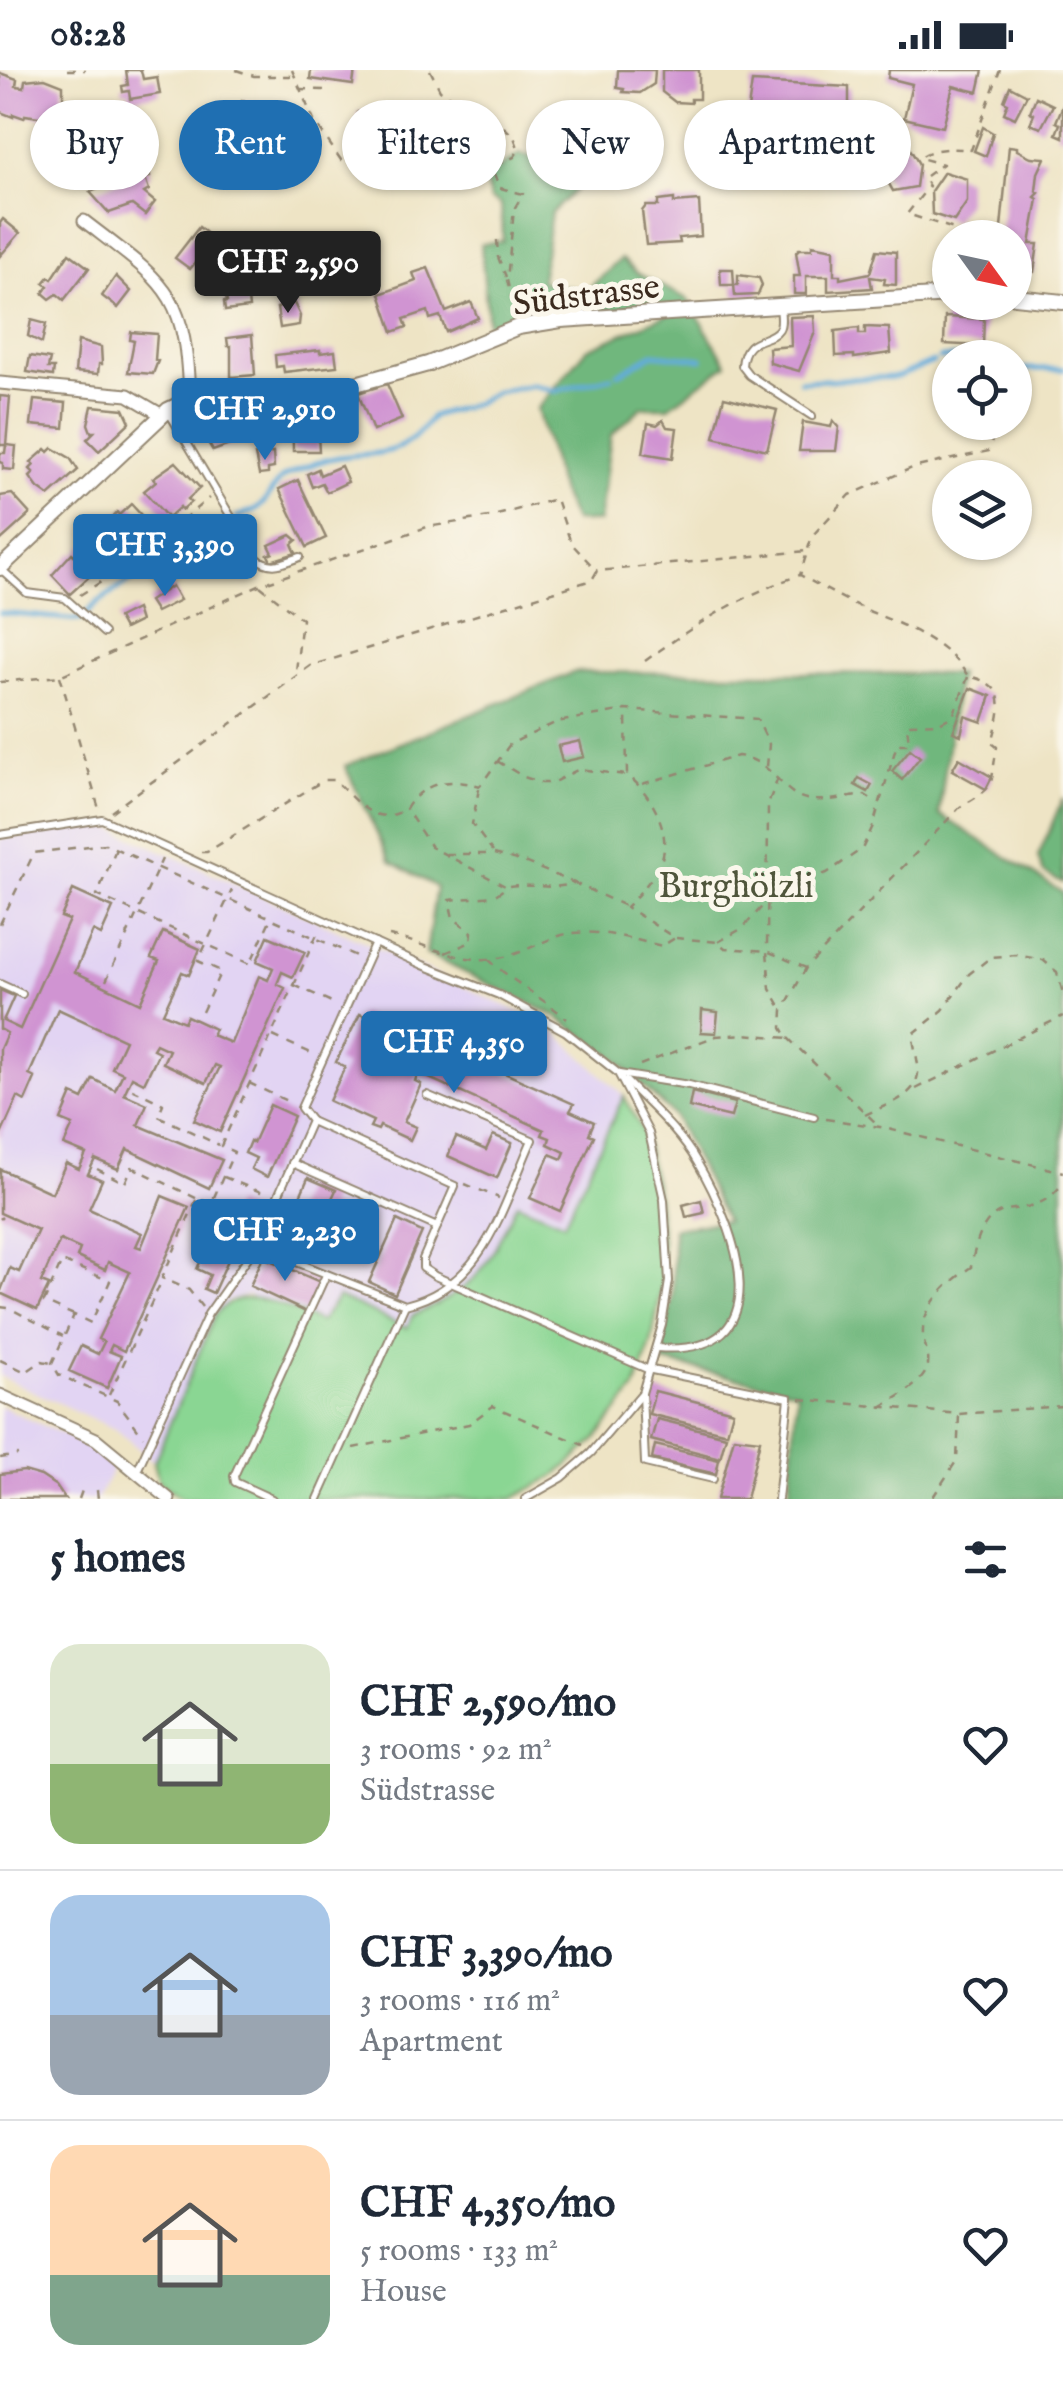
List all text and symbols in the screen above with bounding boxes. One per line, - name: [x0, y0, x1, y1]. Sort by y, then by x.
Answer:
- text: 08:28: [50, 11, 126, 59]
- chip: Buy: [30, 100, 159, 190]
- chip: Rent: [179, 100, 322, 190]
- chip: Filters: [342, 100, 506, 190]
- chip: New: [526, 100, 664, 190]
- chip: Apartment: [684, 100, 911, 190]
- north arrow: [932, 220, 1032, 320]
- map controls: [932, 220, 1032, 560]
- pin: CHF 2,590: [174, 231, 402, 316]
- text: CHF 2,590: [217, 243, 359, 284]
- street label: Südstrasse: [510, 265, 662, 328]
- button: locate: [932, 340, 1032, 440]
- pin: CHF 2,910: [151, 378, 379, 463]
- text: CHF 2,910: [194, 390, 336, 431]
- button: layers: [932, 460, 1032, 560]
- pin: CHF 3,390: [51, 514, 279, 599]
- text: CHF 3,390: [95, 526, 235, 567]
- park label: Burghölzli: [658, 865, 814, 910]
- pin: CHF 4,350: [340, 1011, 568, 1096]
- text: CHF 4,350: [383, 1023, 525, 1064]
- pin: CHF 2,230: [171, 1199, 399, 1284]
- text: CHF 2,230: [213, 1211, 357, 1252]
- icon: filters: [958, 1532, 1013, 1587]
- text: 5 homes: [50, 1533, 186, 1586]
- text: CHF 2,590/mo: [360, 1677, 616, 1730]
- icon: home: [130, 1684, 250, 1804]
- icon: heart: [958, 1717, 1013, 1772]
- text: 3 rooms · 92 m²: [360, 1730, 552, 1771]
- text: Südstrasse: [360, 1771, 495, 1812]
- text: CHF 3,390/mo: [360, 1928, 613, 1981]
- icon: home: [130, 1935, 250, 2055]
- icon: heart: [958, 1968, 1013, 2023]
- text: 3 rooms · 116 m²: [360, 1981, 560, 2022]
- text: Apartment: [360, 2022, 503, 2063]
- text: CHF 4,350/mo: [360, 2178, 615, 2231]
- icon: home: [130, 2185, 250, 2305]
- icon: heart: [958, 2218, 1013, 2273]
- text: 5 rooms · 133 m²: [360, 2231, 558, 2272]
- text: House: [360, 2272, 447, 2313]

